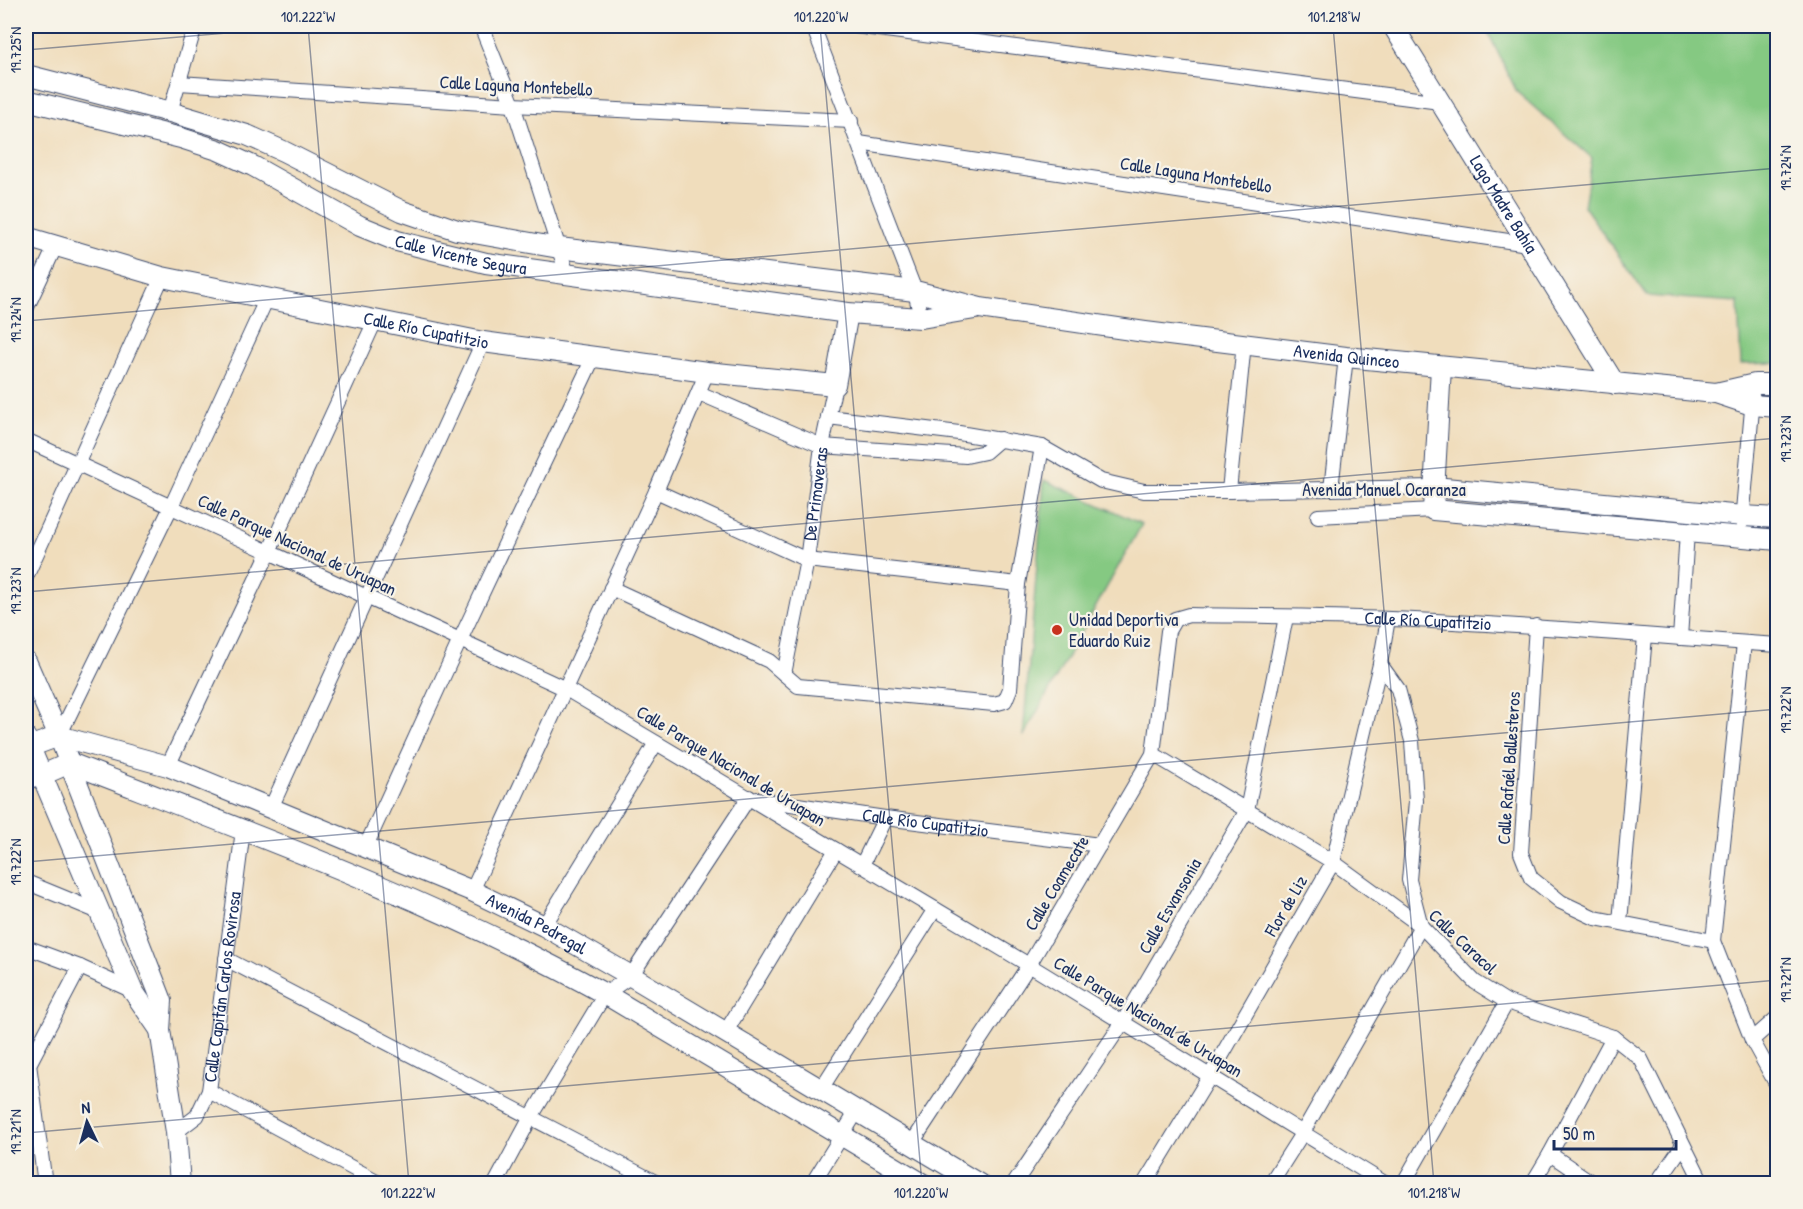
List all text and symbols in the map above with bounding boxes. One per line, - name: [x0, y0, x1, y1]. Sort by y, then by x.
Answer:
- text: 101.222°W: [281, 6, 336, 27]
- text: 101.220°W: [794, 6, 849, 27]
- text: 101.218°W: [1308, 6, 1361, 27]
- text: 19.725°N: [5, 27, 26, 73]
- street label: Calle Laguna Montebello: [439, 69, 593, 102]
- text: 19.724°N: [1775, 145, 1796, 191]
- street label: Calle Laguna Montebello: [1118, 150, 1274, 199]
- street label: Lago Madre Bahía: [1464, 150, 1544, 258]
- street label: Calle Vicente Segura: [392, 228, 528, 281]
- text: 19.724°N: [5, 297, 26, 343]
- street label: Calle Río Cupatitzio: [361, 305, 490, 355]
- street label: Avenida Quinceo: [1292, 338, 1401, 374]
- text: 19.723°N: [1775, 416, 1796, 462]
- street label: De Primaveras: [797, 445, 834, 542]
- street label: Avenida Manuel Ocaranza: [1302, 477, 1466, 502]
- street label: Calle Parque Nacional de Uruapan: [194, 487, 401, 602]
- text: 19.723°N: [5, 568, 26, 614]
- street label: Calle Río Cupatitzio: [1364, 605, 1492, 636]
- place label: Unidad Deportiva Eduardo Ruiz: [1069, 607, 1178, 653]
- marker: Unidad Deportiva Eduardo Ruiz: [1050, 623, 1064, 637]
- text: 19.722°N: [1775, 686, 1796, 734]
- street label: Calle Rafaél Ballesteros: [1491, 691, 1526, 845]
- street label: Calle Parque Nacional de Uruapan: [632, 699, 831, 832]
- street label: Calle Río Cupatitzio: [861, 802, 990, 843]
- street label: Calle Coamecate: [1018, 830, 1095, 935]
- text: 19.722°N: [5, 838, 26, 886]
- street label: Calle Esvansonia: [1132, 853, 1207, 958]
- street label: Flor de Liz: [1258, 870, 1313, 942]
- street label: Avenida Pedregal: [482, 887, 592, 960]
- street label: Calle Capitán Carlos Rovirosa: [197, 890, 247, 1084]
- street label: Calle Caracol: [1423, 903, 1503, 980]
- street label: Calle Parque Nacional de Uruapan: [1049, 950, 1248, 1083]
- text: 19.721°N: [1775, 957, 1796, 1003]
- north arrow: [57, 1092, 117, 1152]
- text: N: [80, 1096, 91, 1118]
- text: 19.721°N: [5, 1109, 26, 1155]
- scale bar: [1554, 1113, 1676, 1151]
- text: 50 m: [1563, 1121, 1595, 1146]
- text: 101.222°W: [381, 1182, 436, 1203]
- text: 101.220°W: [894, 1182, 949, 1203]
- text: 101.218°W: [1408, 1182, 1461, 1203]

